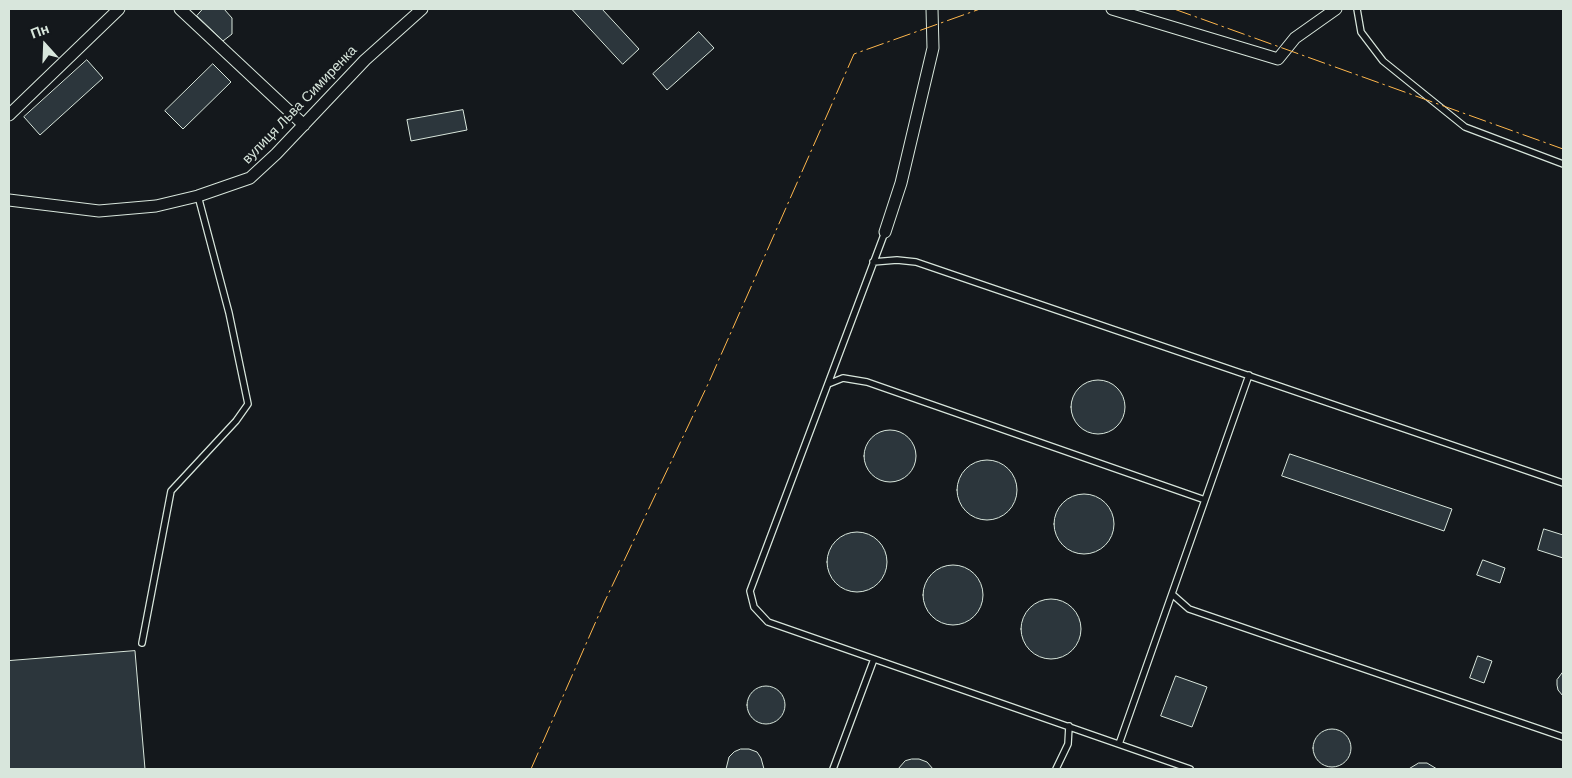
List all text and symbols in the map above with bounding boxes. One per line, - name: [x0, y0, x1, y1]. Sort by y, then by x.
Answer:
- north arrow: [20, 20, 70, 70]
- text: Пн: [28, 20, 51, 42]
- street label: вулиця Льва Симиренка: [239, 42, 361, 168]

